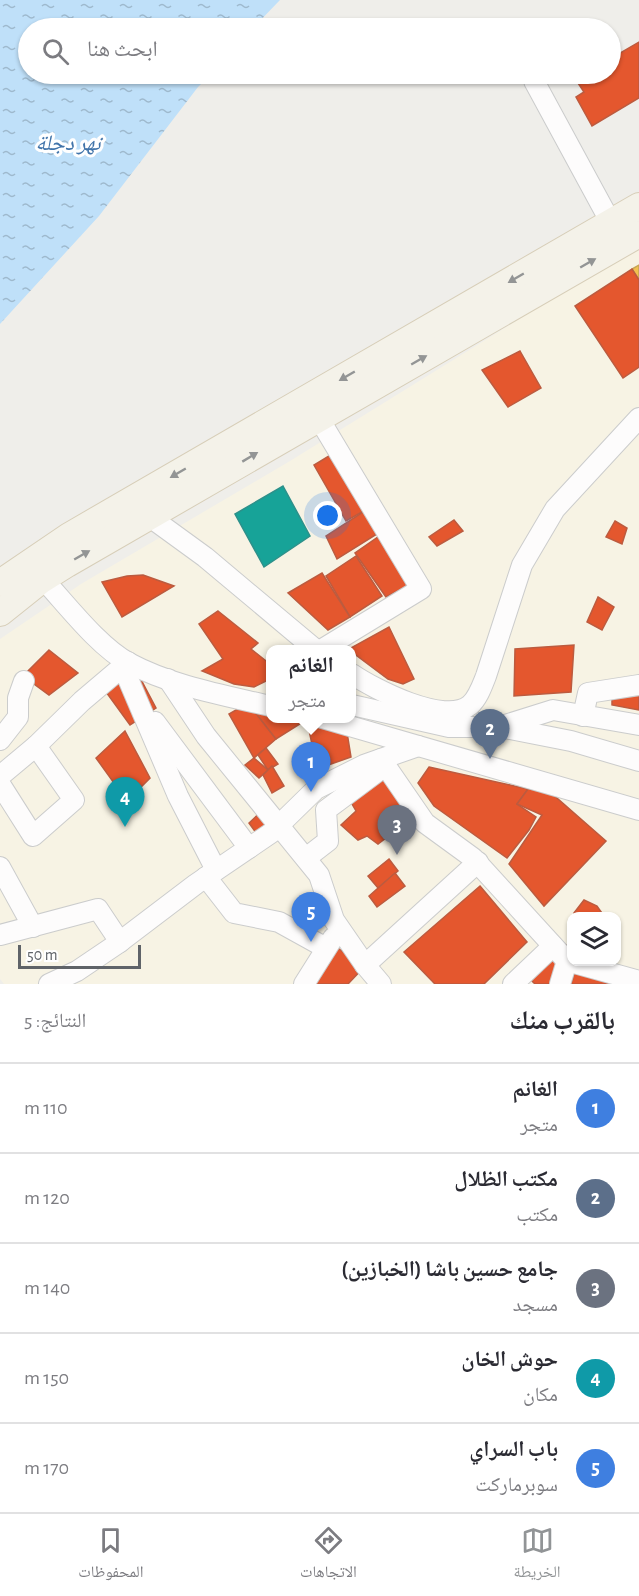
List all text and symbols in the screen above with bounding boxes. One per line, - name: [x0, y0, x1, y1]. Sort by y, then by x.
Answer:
- search box: [18, 18, 621, 84]
- icon: search: [39, 35, 72, 68]
- text: ابحث هنا: [87, 38, 158, 60]
- water label: نهر دجلة: [36, 132, 104, 155]
- one-way arrow: [580, 258, 597, 268]
- one-way arrow: [507, 273, 524, 283]
- one-way arrow: [411, 354, 427, 365]
- one-way arrow: [339, 370, 355, 381]
- one-way arrow: [242, 452, 258, 463]
- one-way arrow: [169, 468, 186, 478]
- your location: [313, 501, 342, 530]
- one-way arrow: [73, 550, 90, 560]
- popup: [266, 645, 356, 723]
- text: الغانم: [288, 654, 334, 676]
- text: متجر: [288, 691, 326, 711]
- pin: 2: [470, 710, 510, 759]
- pin: 1: [292, 742, 330, 792]
- pin: 4: [106, 778, 144, 827]
- pin: 3: [378, 806, 416, 855]
- pin: 5: [292, 892, 330, 942]
- map controls: [567, 912, 621, 966]
- button: layers: [567, 912, 621, 966]
- scale bar: [18, 942, 141, 970]
- text: 50 m: [27, 947, 58, 963]
- text: بالقرب منك: [510, 1008, 615, 1034]
- text: النتائج: 5: [24, 1011, 86, 1031]
- text: الغانم: [513, 1078, 558, 1100]
- text: 110 m: [24, 1098, 68, 1118]
- text: 1: [592, 1098, 599, 1118]
- text: متجر: [520, 1115, 558, 1135]
- text: مكتب الظلال: [454, 1168, 558, 1190]
- text: 120 m: [24, 1188, 70, 1208]
- text: 2: [591, 1188, 600, 1208]
- text: مكتب: [516, 1205, 558, 1225]
- text: جامع حسين باشا (الخبازين): [341, 1258, 558, 1280]
- text: 140 m: [24, 1278, 70, 1298]
- text: 3: [591, 1278, 600, 1298]
- text: مسجد: [513, 1295, 558, 1315]
- text: حوش الخان: [461, 1348, 558, 1370]
- text: 150 m: [24, 1368, 69, 1388]
- text: 4: [590, 1368, 601, 1388]
- text: مكان: [523, 1385, 558, 1405]
- text: باب السراي: [469, 1438, 558, 1460]
- text: 170 m: [24, 1458, 69, 1478]
- text: 5: [591, 1458, 600, 1478]
- text: سوبرماركت: [475, 1475, 558, 1495]
- tab: المحفوظات: [78, 1524, 143, 1587]
- tab: الاتجاهات: [300, 1524, 357, 1587]
- tab: الخريطة: [514, 1524, 561, 1587]

